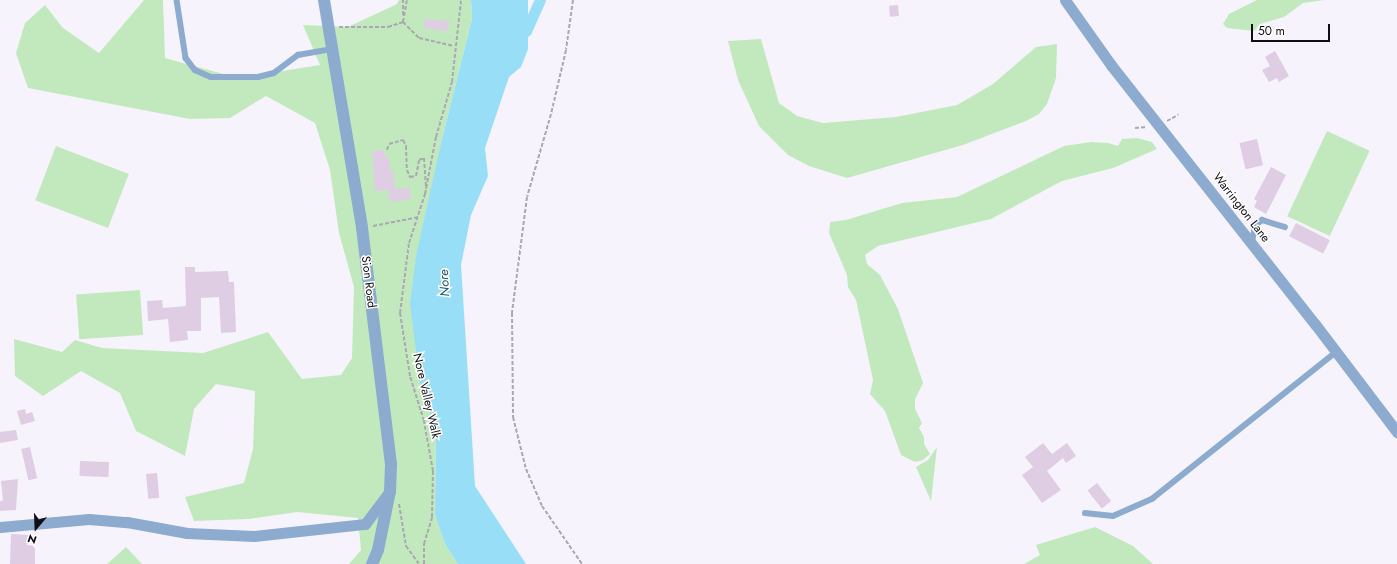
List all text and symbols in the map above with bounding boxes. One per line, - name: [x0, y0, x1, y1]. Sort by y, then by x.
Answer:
- scale bar: [1253, 16, 1332, 42]
- text: 50 m: [1258, 22, 1285, 40]
- street label: Warrington Lane: [1209, 170, 1273, 246]
- street label: Sion Road: [358, 255, 378, 309]
- water label: Nore: [436, 269, 454, 297]
- street label: Nore Valley Walk: [409, 352, 443, 440]
- north arrow: [16, 508, 56, 548]
- text: N: [25, 530, 39, 548]

